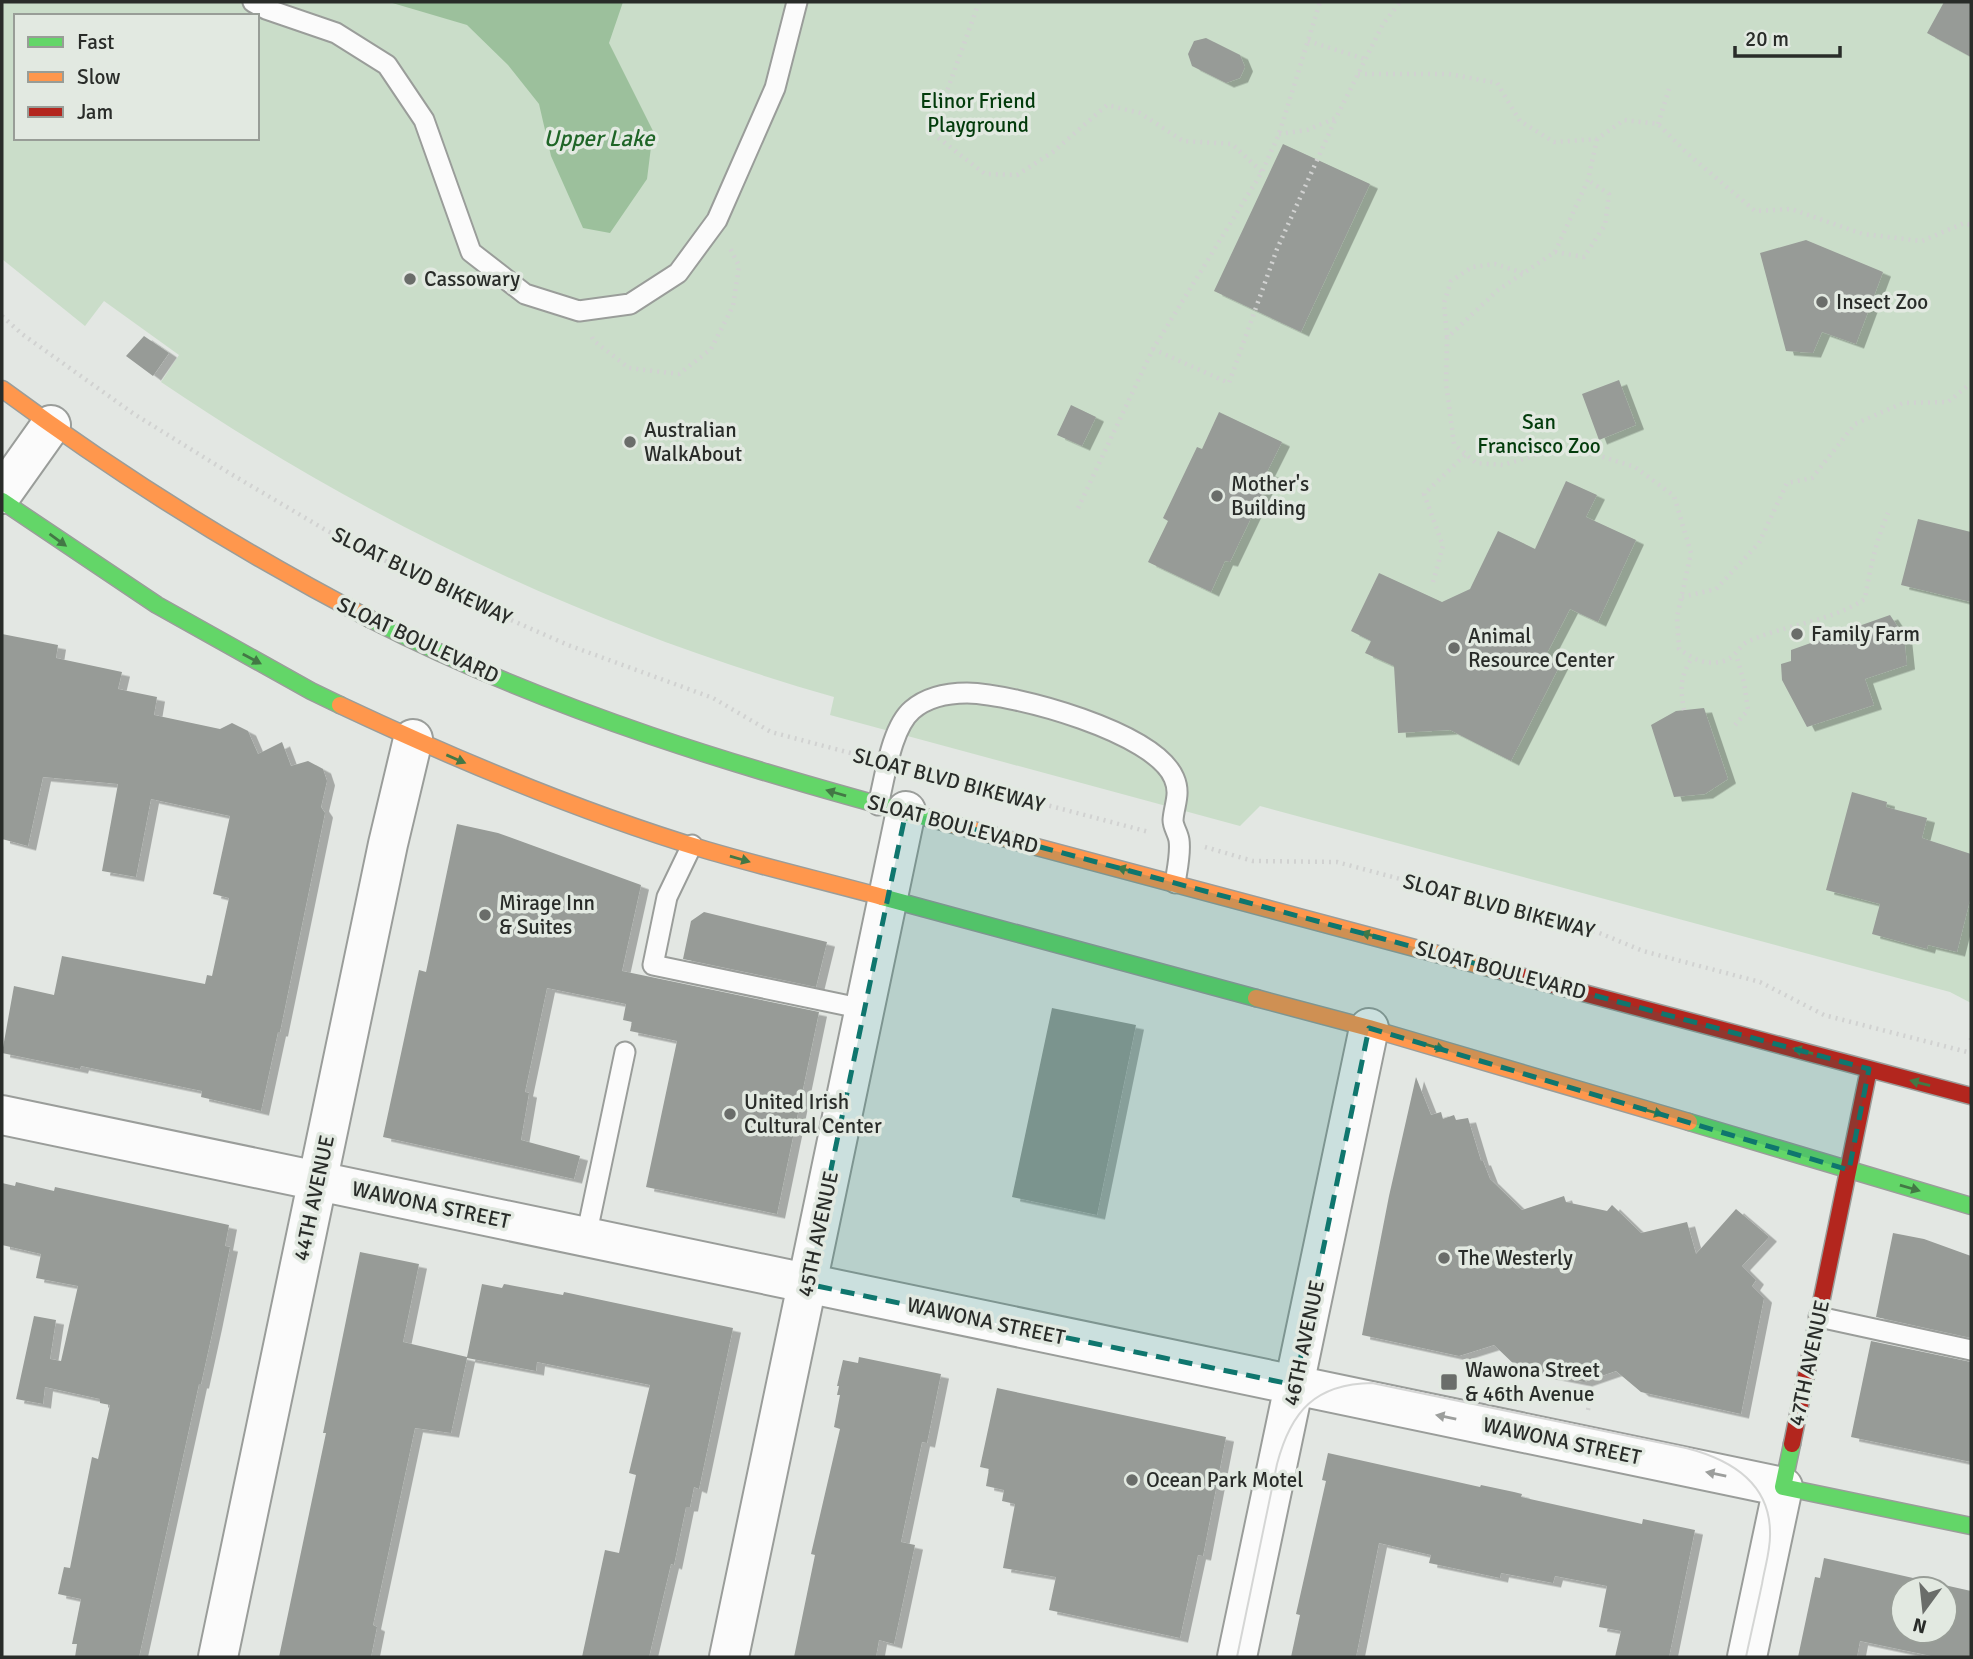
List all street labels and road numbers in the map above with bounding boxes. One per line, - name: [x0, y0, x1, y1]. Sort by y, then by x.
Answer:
- street label: SLOAT BLVD BIKEWAY: [328, 521, 517, 631]
- street label: SLOAT BOULEVARD: [333, 591, 503, 689]
- street label: SLOAT BLVD BIKEWAY: [850, 742, 1048, 818]
- street label: SLOAT BOULEVARD: [865, 789, 1041, 859]
- street label: SLOAT BLVD BIKEWAY: [1400, 868, 1598, 944]
- street label: SLOAT BOULEVARD: [1413, 935, 1589, 1005]
- street label: 44TH AVENUE: [288, 1133, 340, 1263]
- street label: 45TH AVENUE: [792, 1169, 844, 1299]
- street label: WAWONA STREET: [350, 1176, 513, 1235]
- street label: 46TH AVENUE: [1278, 1278, 1330, 1408]
- street label: WAWONA STREET: [905, 1292, 1068, 1351]
- street label: 47TH AVENUE: [1783, 1298, 1835, 1428]
- street label: WAWONA STREET: [1481, 1412, 1644, 1471]

